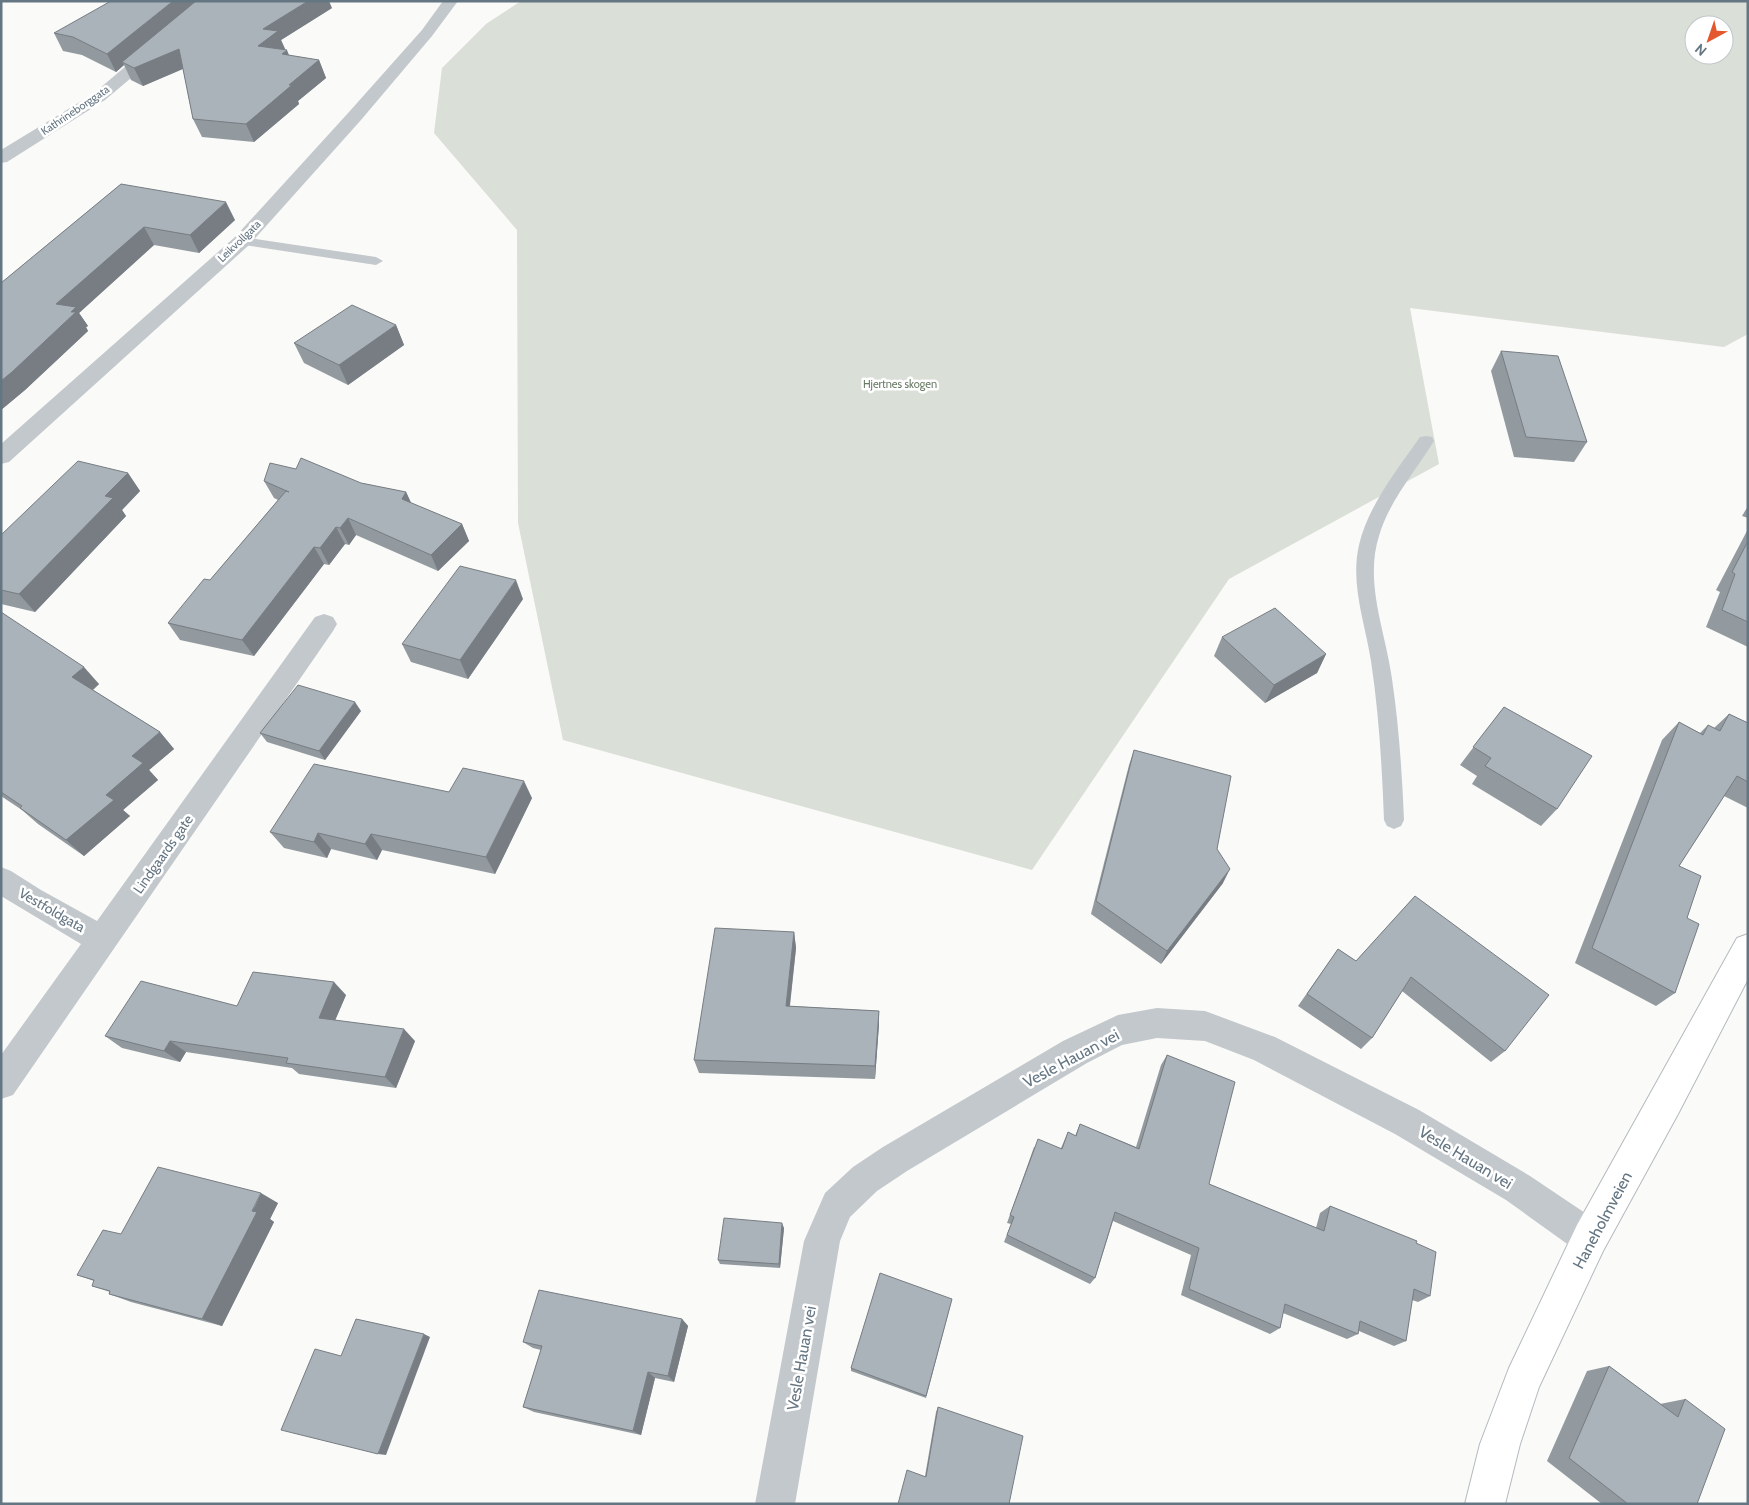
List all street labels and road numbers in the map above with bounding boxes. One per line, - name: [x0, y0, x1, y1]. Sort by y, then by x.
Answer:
- street label: Kathrineborggata: [38, 82, 112, 138]
- street label: Leikvollgata: [215, 217, 264, 265]
- street label: Lindgaards gate: [129, 811, 197, 897]
- street label: Vestfoldgata: [16, 884, 89, 936]
- street label: Vesle Hauan vei: [1020, 1025, 1122, 1092]
- street label: Vesle Hauan vei: [1415, 1122, 1516, 1193]
- street label: Haneholmveien: [1569, 1168, 1636, 1272]
- street label: Vesle Hauan vei: [783, 1304, 820, 1412]

